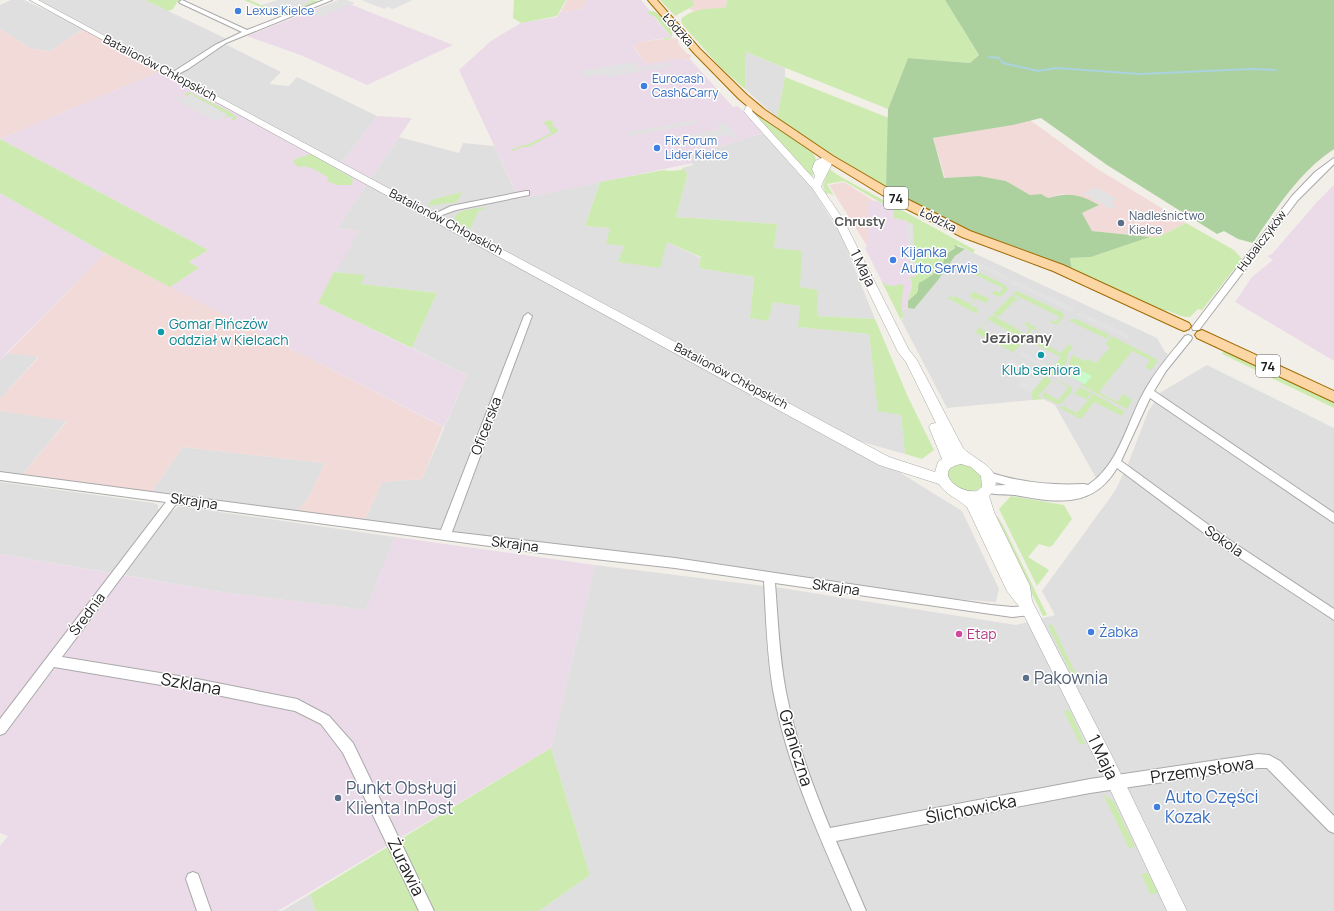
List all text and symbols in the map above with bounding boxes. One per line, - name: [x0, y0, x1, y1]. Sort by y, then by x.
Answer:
- place label: Lexus Kielce: [246, 2, 314, 19]
- marker: Lexus Kielce: [233, 6, 243, 16]
- street label: Łódzka: [659, 9, 698, 50]
- street label: Batalionów Chłopskich: [100, 30, 220, 105]
- place label: Eurocash Cash&Carry: [652, 70, 719, 101]
- marker: Eurocash Cash&Carry: [639, 81, 649, 91]
- place label: Fix Forum Lider Kielce: [665, 132, 728, 163]
- marker: Fix Forum Lider Kielce: [652, 143, 662, 153]
- street label: Batalionów Chłopskich: [386, 184, 506, 259]
- road number: 74: [884, 187, 908, 209]
- street label: Łódzka: [917, 203, 960, 236]
- street label: Hubalczyków: [1233, 206, 1290, 275]
- place label: Nadleśnictwo Kielce: [1129, 207, 1205, 238]
- district label: Chrusty: [835, 212, 886, 230]
- marker: Nadleśnictwo Kielce: [1116, 218, 1126, 228]
- place label: Kijanka Auto Serwis: [901, 242, 978, 277]
- street label: 1 Maja: [846, 246, 881, 290]
- marker: Kijanka Auto Serwis: [888, 255, 898, 265]
- place label: Gomar Pińczów oddział w Kielcach: [169, 314, 289, 349]
- marker: Gomar Pińczów oddział w Kielcach: [156, 327, 166, 337]
- district label: Jeziorany: [982, 327, 1053, 348]
- street label: Batalionów Chłopskich: [671, 338, 791, 413]
- marker: Klub seniora: [1036, 350, 1046, 360]
- road number: 74: [1256, 355, 1280, 377]
- place label: Klub seniora: [1002, 360, 1080, 379]
- street label: Oficerska: [466, 394, 505, 458]
- street label: Skrajna: [169, 488, 219, 513]
- street label: Sokola: [1201, 520, 1247, 561]
- street label: Skrajna: [490, 531, 540, 556]
- street label: Skrajna: [811, 574, 861, 599]
- street label: Średnia: [64, 588, 109, 639]
- place label: Żabka: [1099, 622, 1138, 641]
- place label: Etap: [967, 624, 997, 643]
- marker: Żabka: [1086, 627, 1096, 637]
- marker: Etap: [954, 629, 964, 639]
- place label: Pakownia: [1034, 666, 1108, 689]
- street label: Szklana: [159, 667, 223, 700]
- marker: Pakownia: [1021, 673, 1031, 683]
- street label: Graniczna: [774, 707, 819, 789]
- street label: 1 Maja: [1083, 730, 1124, 783]
- street label: Przemysłowa: [1149, 751, 1255, 788]
- place label: Punkt Obsługi Klienta InPost: [346, 776, 457, 819]
- place label: Auto Części Kozak: [1165, 785, 1258, 828]
- street label: Ślichowicka: [924, 788, 1018, 829]
- marker: Punkt Obsługi Klienta InPost: [333, 793, 343, 803]
- marker: Auto Części Kozak: [1152, 802, 1162, 812]
- street label: Żurawia: [383, 834, 430, 900]

